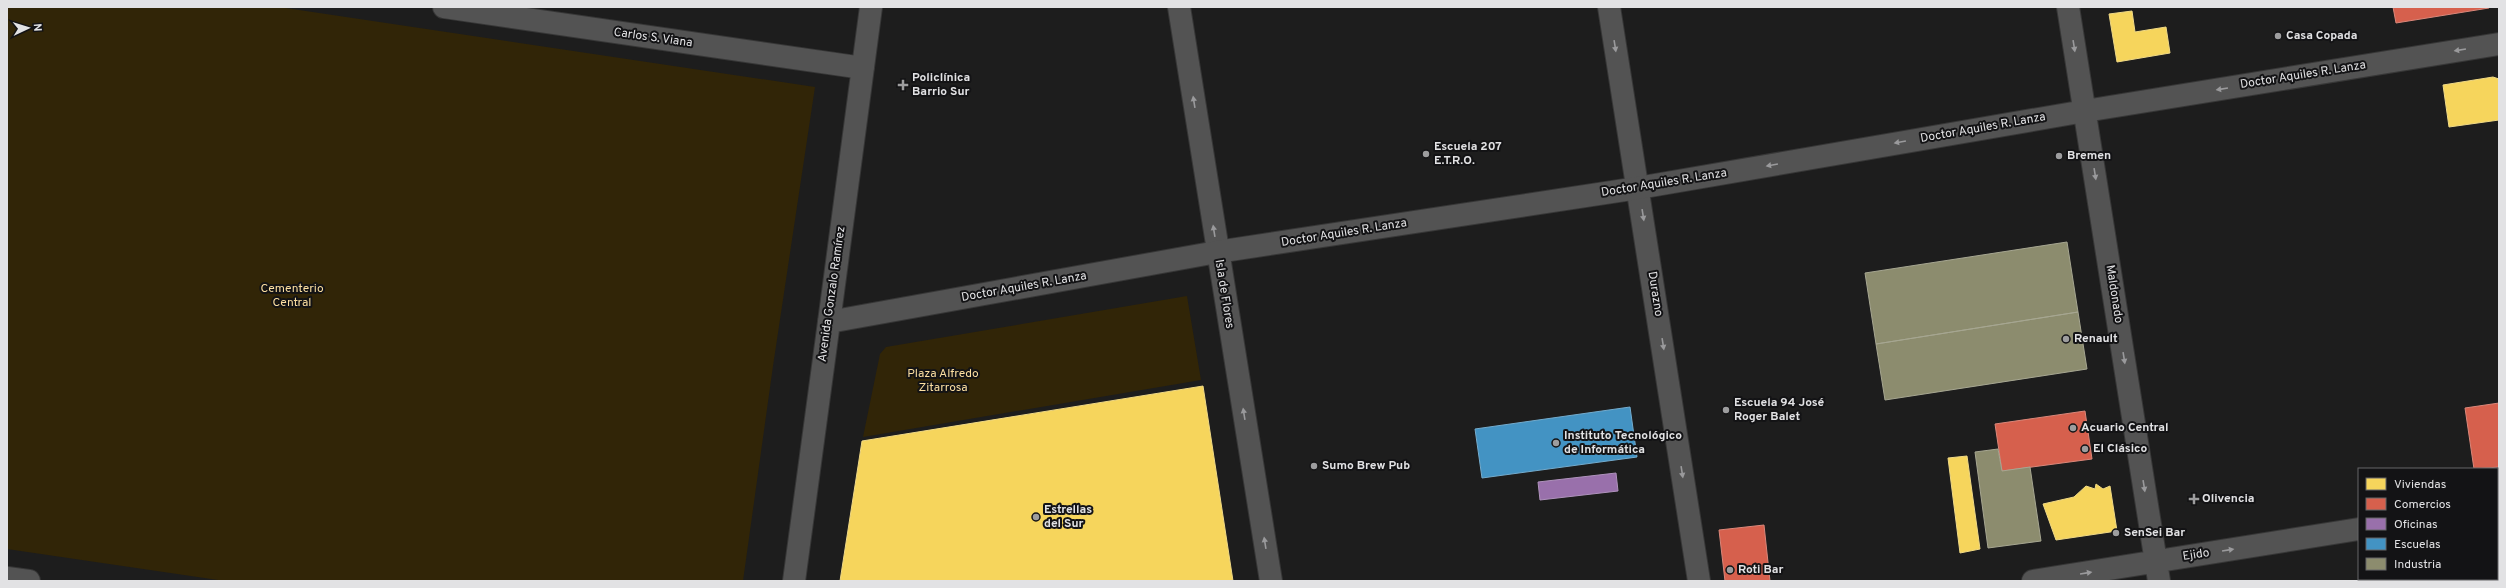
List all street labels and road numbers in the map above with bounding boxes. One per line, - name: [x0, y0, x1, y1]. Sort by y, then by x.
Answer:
- street label: Carlos S. Viana: [613, 25, 693, 51]
- street label: Doctor Aquiles R. Lanza: [2239, 57, 2367, 93]
- street label: Doctor Aquiles R. Lanza: [1919, 109, 2047, 147]
- street label: Doctor Aquiles R. Lanza: [1600, 165, 1728, 201]
- street label: Doctor Aquiles R. Lanza: [1280, 215, 1408, 251]
- street label: Avenida Gonzalo Ramírez: [815, 225, 849, 363]
- street label: Isla de Flores: [1211, 258, 1237, 330]
- street label: Maldonado: [2101, 264, 2127, 325]
- street label: Doctor Aquiles R. Lanza: [960, 268, 1088, 306]
- street label: Durazno: [1644, 270, 1667, 318]
- street label: Ejido: [2181, 545, 2211, 565]

